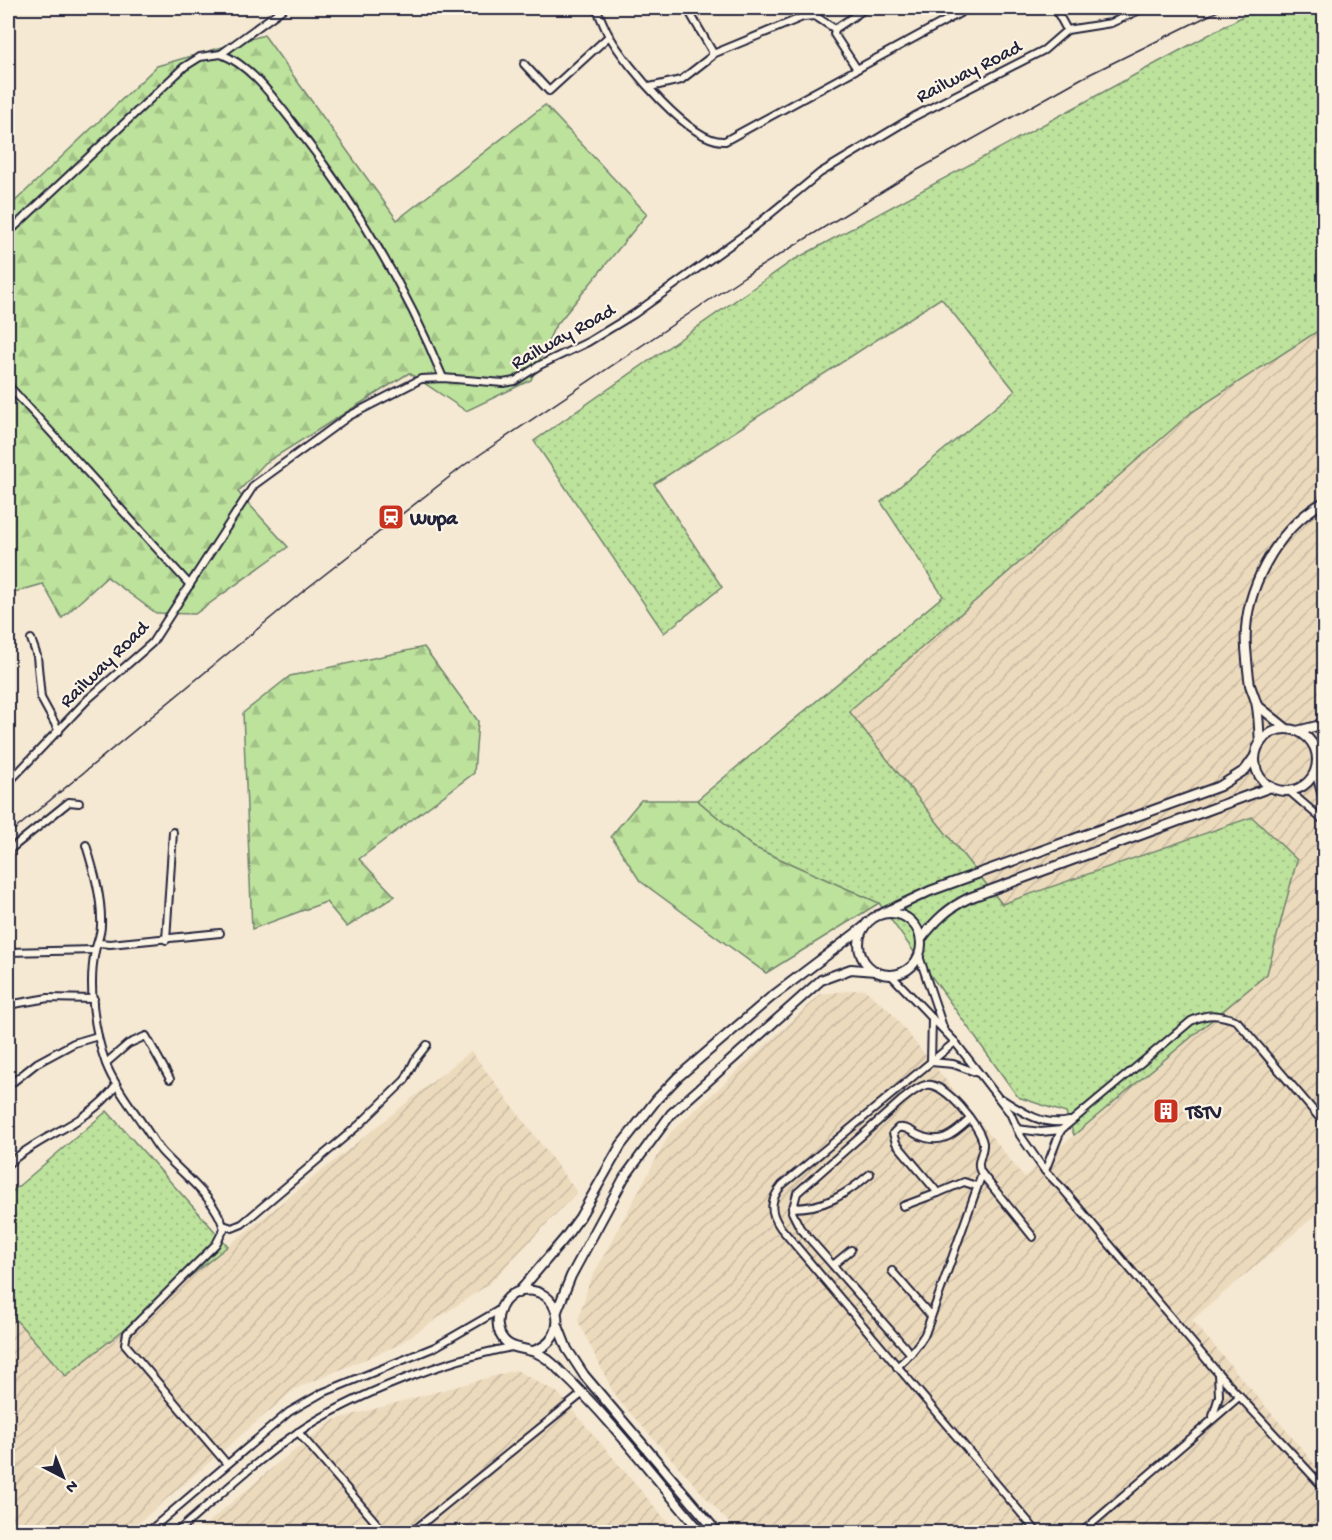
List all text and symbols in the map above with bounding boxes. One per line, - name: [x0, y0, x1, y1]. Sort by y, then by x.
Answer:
- street label: Railway Road: [913, 36, 1028, 110]
- street label: Railway Road: [508, 299, 622, 376]
- station icon: Wupa: [376, 502, 406, 532]
- place label: Wupa: [409, 509, 458, 532]
- street label: Railway Road: [56, 616, 156, 714]
- building icon: TSTV: [1151, 1096, 1181, 1126]
- place label: TSTV: [1184, 1103, 1222, 1126]
- north arrow: [33, 1447, 93, 1507]
- text: N: [60, 1475, 81, 1496]

